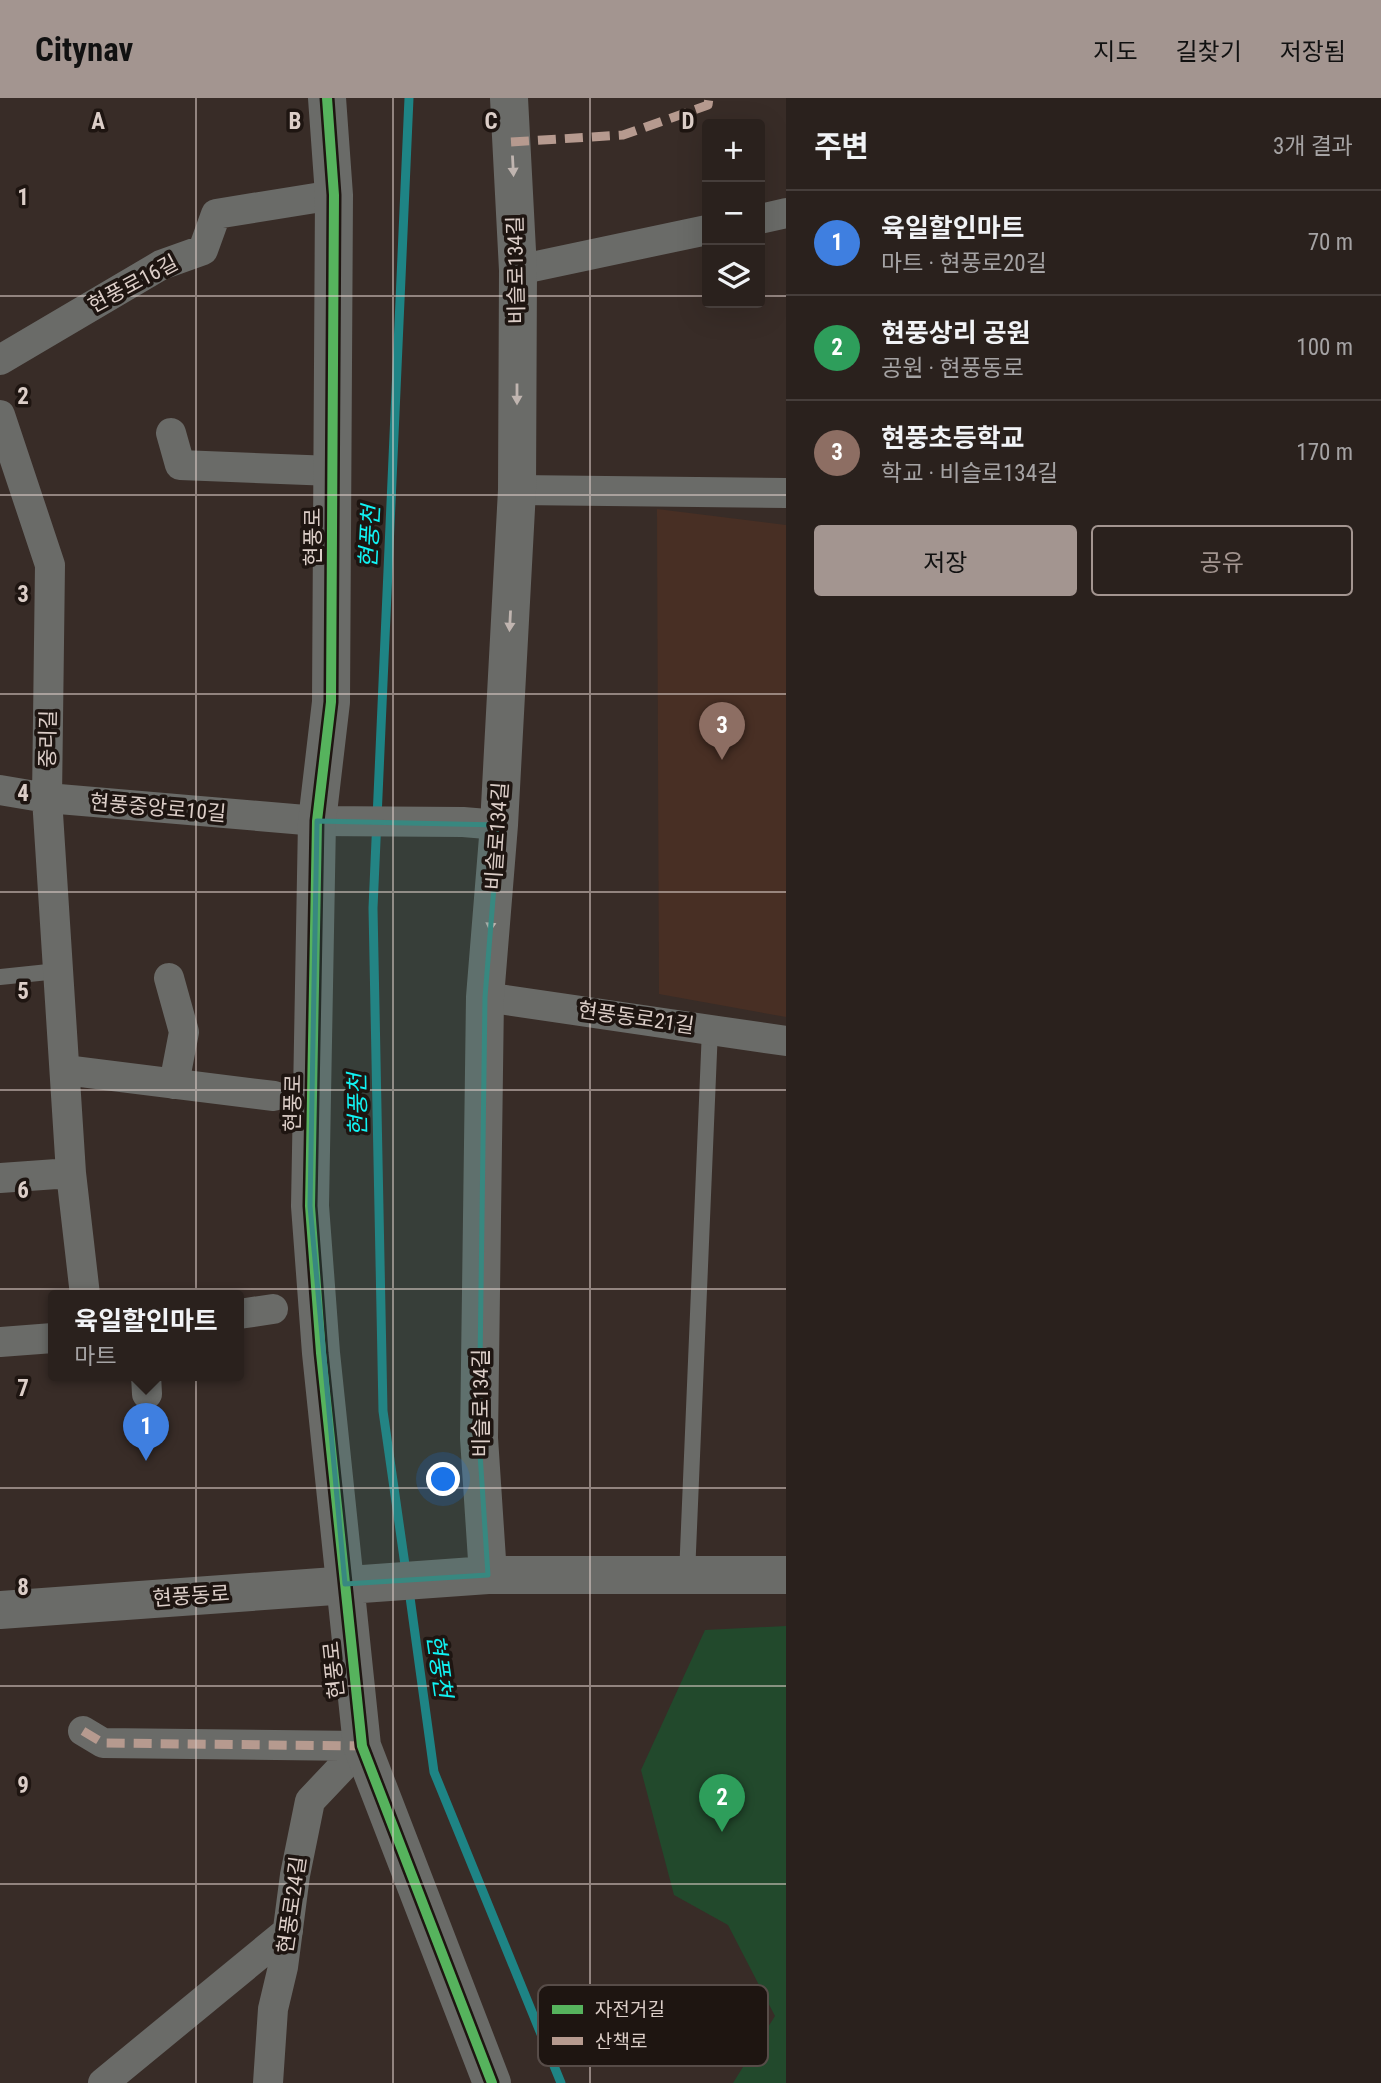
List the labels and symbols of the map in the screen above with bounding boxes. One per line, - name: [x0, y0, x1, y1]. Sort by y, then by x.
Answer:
- text: A: [91, 108, 105, 135]
- text: B: [289, 108, 301, 135]
- text: C: [484, 108, 498, 135]
- text: D: [682, 108, 695, 135]
- one-way arrow: [507, 155, 518, 177]
- text: 1: [17, 184, 29, 211]
- street label: 비슬로134길: [503, 216, 529, 324]
- street label: 현풍로16길: [84, 250, 182, 318]
- text: 2: [17, 383, 29, 410]
- one-way arrow: [511, 383, 523, 405]
- water label: 현풍천: [355, 502, 385, 569]
- street label: 현풍로: [301, 508, 325, 566]
- text: 3: [17, 581, 29, 608]
- one-way arrow: [504, 610, 515, 632]
- pin: 3: [699, 702, 745, 760]
- street label: 중리길: [35, 710, 61, 768]
- text: 4: [17, 780, 29, 807]
- street label: 비슬로134길: [481, 781, 513, 891]
- street label: 현풍중앙로10길: [89, 790, 227, 826]
- one-way arrow: [485, 910, 496, 932]
- text: 5: [17, 978, 29, 1005]
- street label: 현풍동로21길: [576, 998, 696, 1038]
- water label: 현풍천: [344, 1070, 372, 1137]
- street label: 현풍로: [280, 1074, 306, 1132]
- text: 6: [17, 1177, 29, 1204]
- street label: 비슬로134길: [469, 1349, 493, 1457]
- text: 7: [17, 1375, 29, 1402]
- pin: 1: [123, 1403, 169, 1461]
- your location: [426, 1462, 460, 1496]
- text: 8: [17, 1574, 29, 1601]
- street label: 현풍동로: [152, 1581, 230, 1611]
- water label: 현풍천: [421, 1633, 457, 1702]
- street label: 현풍로: [319, 1640, 349, 1700]
- text: 9: [17, 1772, 29, 1799]
- pin: 2: [699, 1774, 745, 1832]
- street label: 현풍로24길: [273, 1855, 311, 1955]
- legend: [538, 1985, 768, 2066]
- text: 자전거길: [595, 1998, 665, 2021]
- text: 산책로: [595, 2030, 647, 2053]

